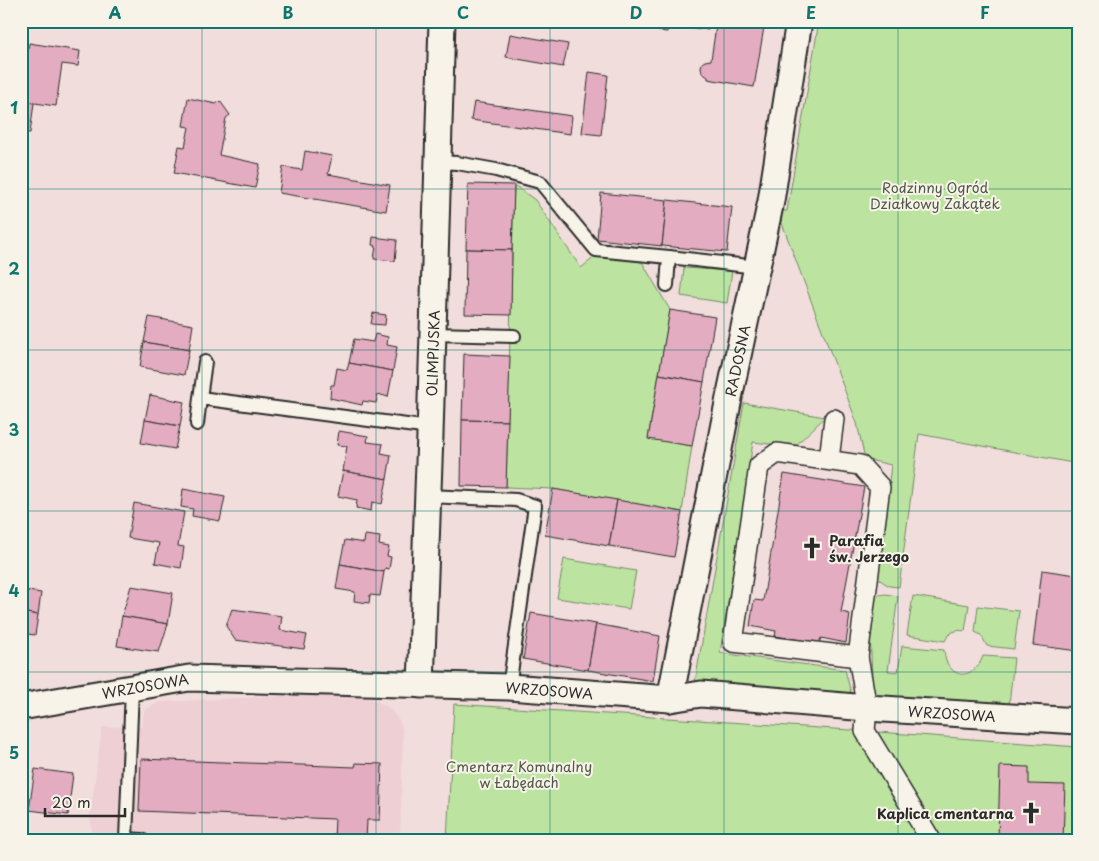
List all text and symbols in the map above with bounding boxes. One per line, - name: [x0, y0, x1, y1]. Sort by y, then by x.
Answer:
- text: A: [109, 0, 122, 24]
- text: B: [283, 0, 294, 24]
- text: C: [457, 0, 469, 24]
- text: D: [630, 0, 642, 24]
- text: E: [806, 0, 816, 24]
- text: F: [980, 0, 990, 24]
- text: 1: [10, 95, 18, 119]
- park label: Rodzinny Ogród Działkowy Zakątek: [870, 177, 1000, 214]
- text: 2: [8, 256, 20, 280]
- street label: OLIMPIJSKA: [421, 309, 444, 397]
- street label: RADOSNA: [719, 322, 755, 398]
- text: 3: [9, 417, 19, 441]
- place label: Parafia św. Jerzego: [829, 530, 909, 567]
- church icon: Parafia św. Jerzego: [799, 535, 825, 561]
- text: 4: [9, 578, 20, 602]
- street label: WRZOSOWA: [100, 668, 190, 703]
- street label: WRZOSOWA: [505, 676, 594, 704]
- street label: WRZOSOWA: [907, 700, 997, 726]
- text: 5: [9, 740, 19, 764]
- park label: Cmentarz Komunalny w Łabędach: [446, 756, 592, 793]
- scale bar: [45, 786, 125, 818]
- text: 20 m: [52, 790, 91, 813]
- church icon: Kaplica cmentarna: [1018, 800, 1044, 826]
- place label: Kaplica cmentarna: [877, 803, 1014, 824]

